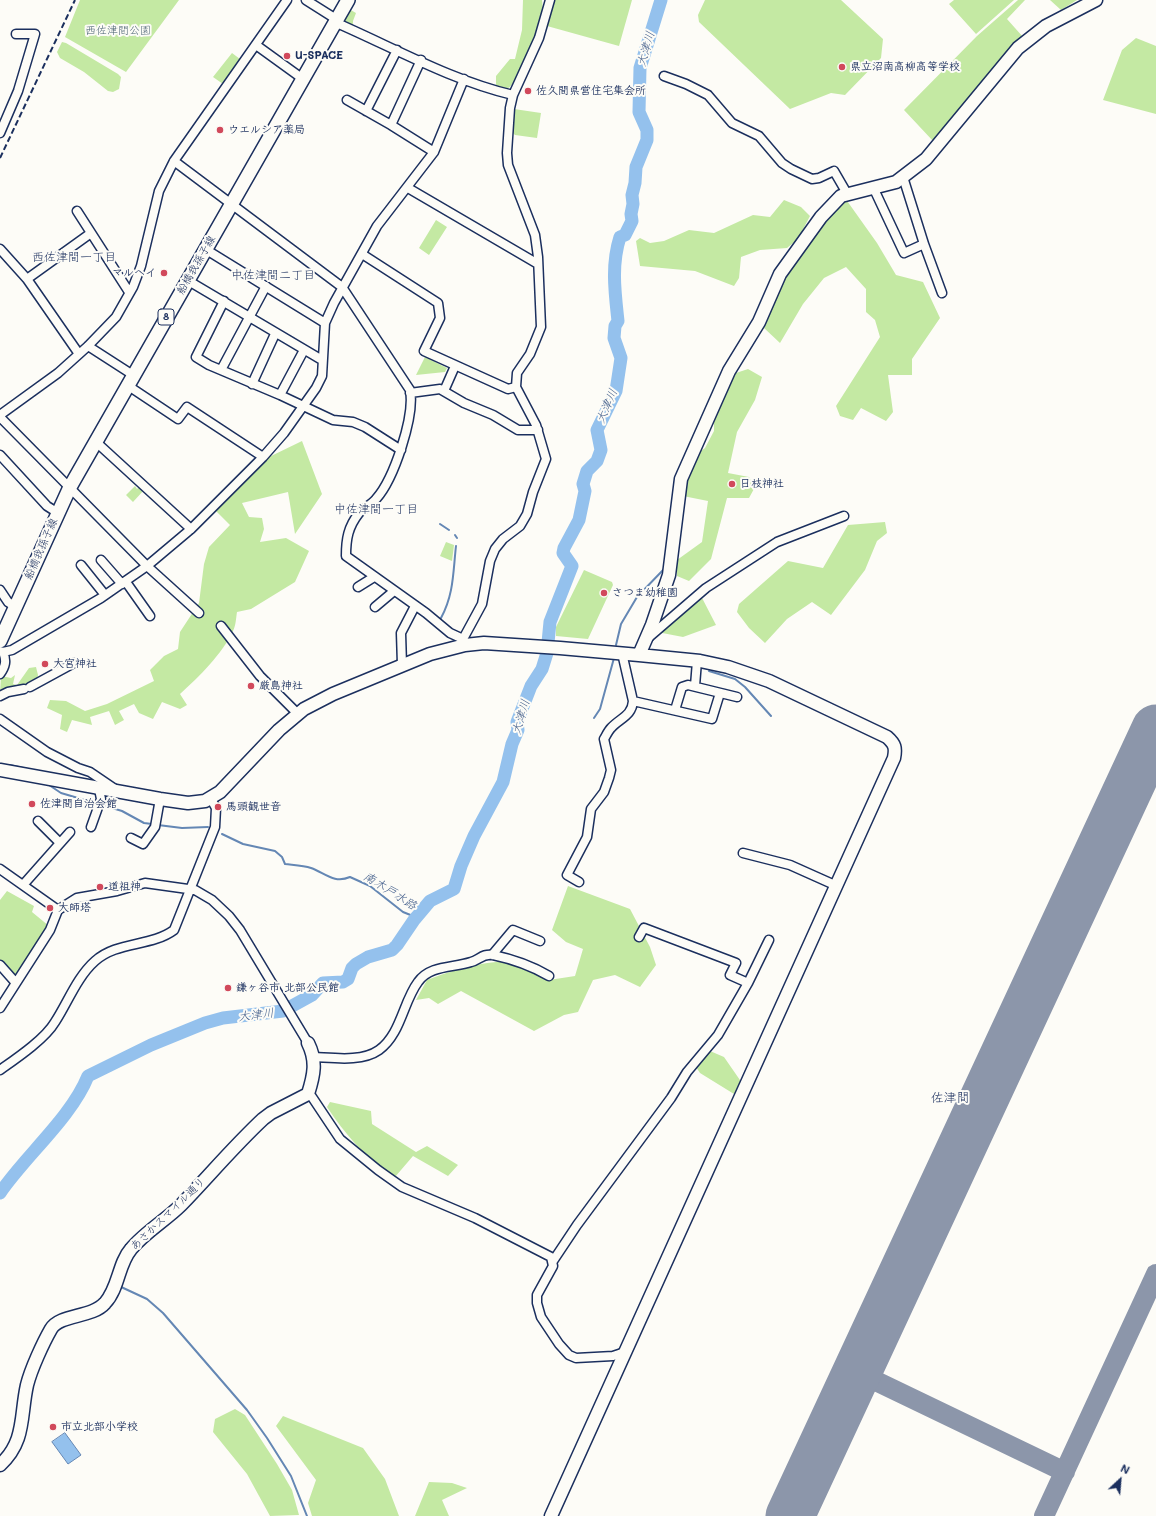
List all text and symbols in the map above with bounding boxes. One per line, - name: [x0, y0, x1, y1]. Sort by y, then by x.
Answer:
- park label: 西佐津間公園: [85, 24, 151, 38]
- water label: 大津川: [634, 30, 658, 68]
- place label: U-SPACE: [295, 49, 343, 63]
- marker: U-SPACE: [282, 51, 292, 61]
- place label: 県立沼南高柳高等学校: [850, 60, 960, 74]
- marker: 県立沼南高柳高等学校: [837, 62, 847, 72]
- place label: 佐久間県営住宅集会所: [536, 84, 646, 98]
- marker: 佐久間県営住宅集会所: [523, 86, 533, 96]
- place label: ウエルシア薬局: [228, 123, 305, 137]
- marker: ウエルシア薬局: [215, 125, 225, 135]
- street label: 船橋我孫子線: [174, 233, 218, 297]
- district label: 西佐津間一丁目: [32, 250, 116, 264]
- place label: マルヘイ: [112, 266, 156, 280]
- marker: マルヘイ: [159, 268, 169, 278]
- district label: 中佐津間二丁目: [231, 268, 315, 282]
- road number: 8: [158, 309, 174, 325]
- water label: 大津川: [593, 387, 621, 425]
- place label: 日枝神社: [740, 477, 784, 491]
- marker: 日枝神社: [727, 479, 737, 489]
- district label: 中佐津間一丁目: [334, 502, 418, 516]
- street label: 船橋我孫子線: [22, 516, 60, 582]
- place label: さつま幼稚園: [612, 586, 678, 600]
- marker: さつま幼稚園: [599, 588, 609, 598]
- place label: 大宮神社: [53, 657, 97, 671]
- marker: 大宮神社: [40, 659, 50, 669]
- place label: 厳島神社: [259, 679, 303, 693]
- marker: 厳島神社: [246, 681, 256, 691]
- water label: 大津川: [509, 698, 533, 736]
- place label: 佐津間自治会館: [40, 797, 117, 811]
- marker: 佐津間自治会館: [27, 799, 37, 809]
- place label: 馬頭観世音: [226, 800, 281, 814]
- marker: 馬頭観世音: [213, 802, 223, 812]
- water label: 南木戸水路: [361, 869, 419, 913]
- place label: 道祖神: [108, 880, 141, 894]
- marker: 道祖神: [95, 882, 105, 892]
- place label: 大師塔: [58, 901, 91, 915]
- marker: 大師塔: [45, 903, 55, 913]
- place label: 鎌ヶ谷市 北部公民館: [236, 981, 339, 995]
- marker: 鎌ヶ谷市 北部公民館: [223, 983, 233, 993]
- water label: 大津川: [237, 1006, 275, 1024]
- district label: 佐津間: [931, 1090, 969, 1106]
- street label: あさかスマイル通り: [128, 1175, 208, 1253]
- place label: 市立北部小学校: [61, 1420, 138, 1434]
- marker: 市立北部小学校: [48, 1422, 58, 1432]
- north arrow: [1100, 1460, 1140, 1500]
- text: N: [1118, 1460, 1133, 1477]

